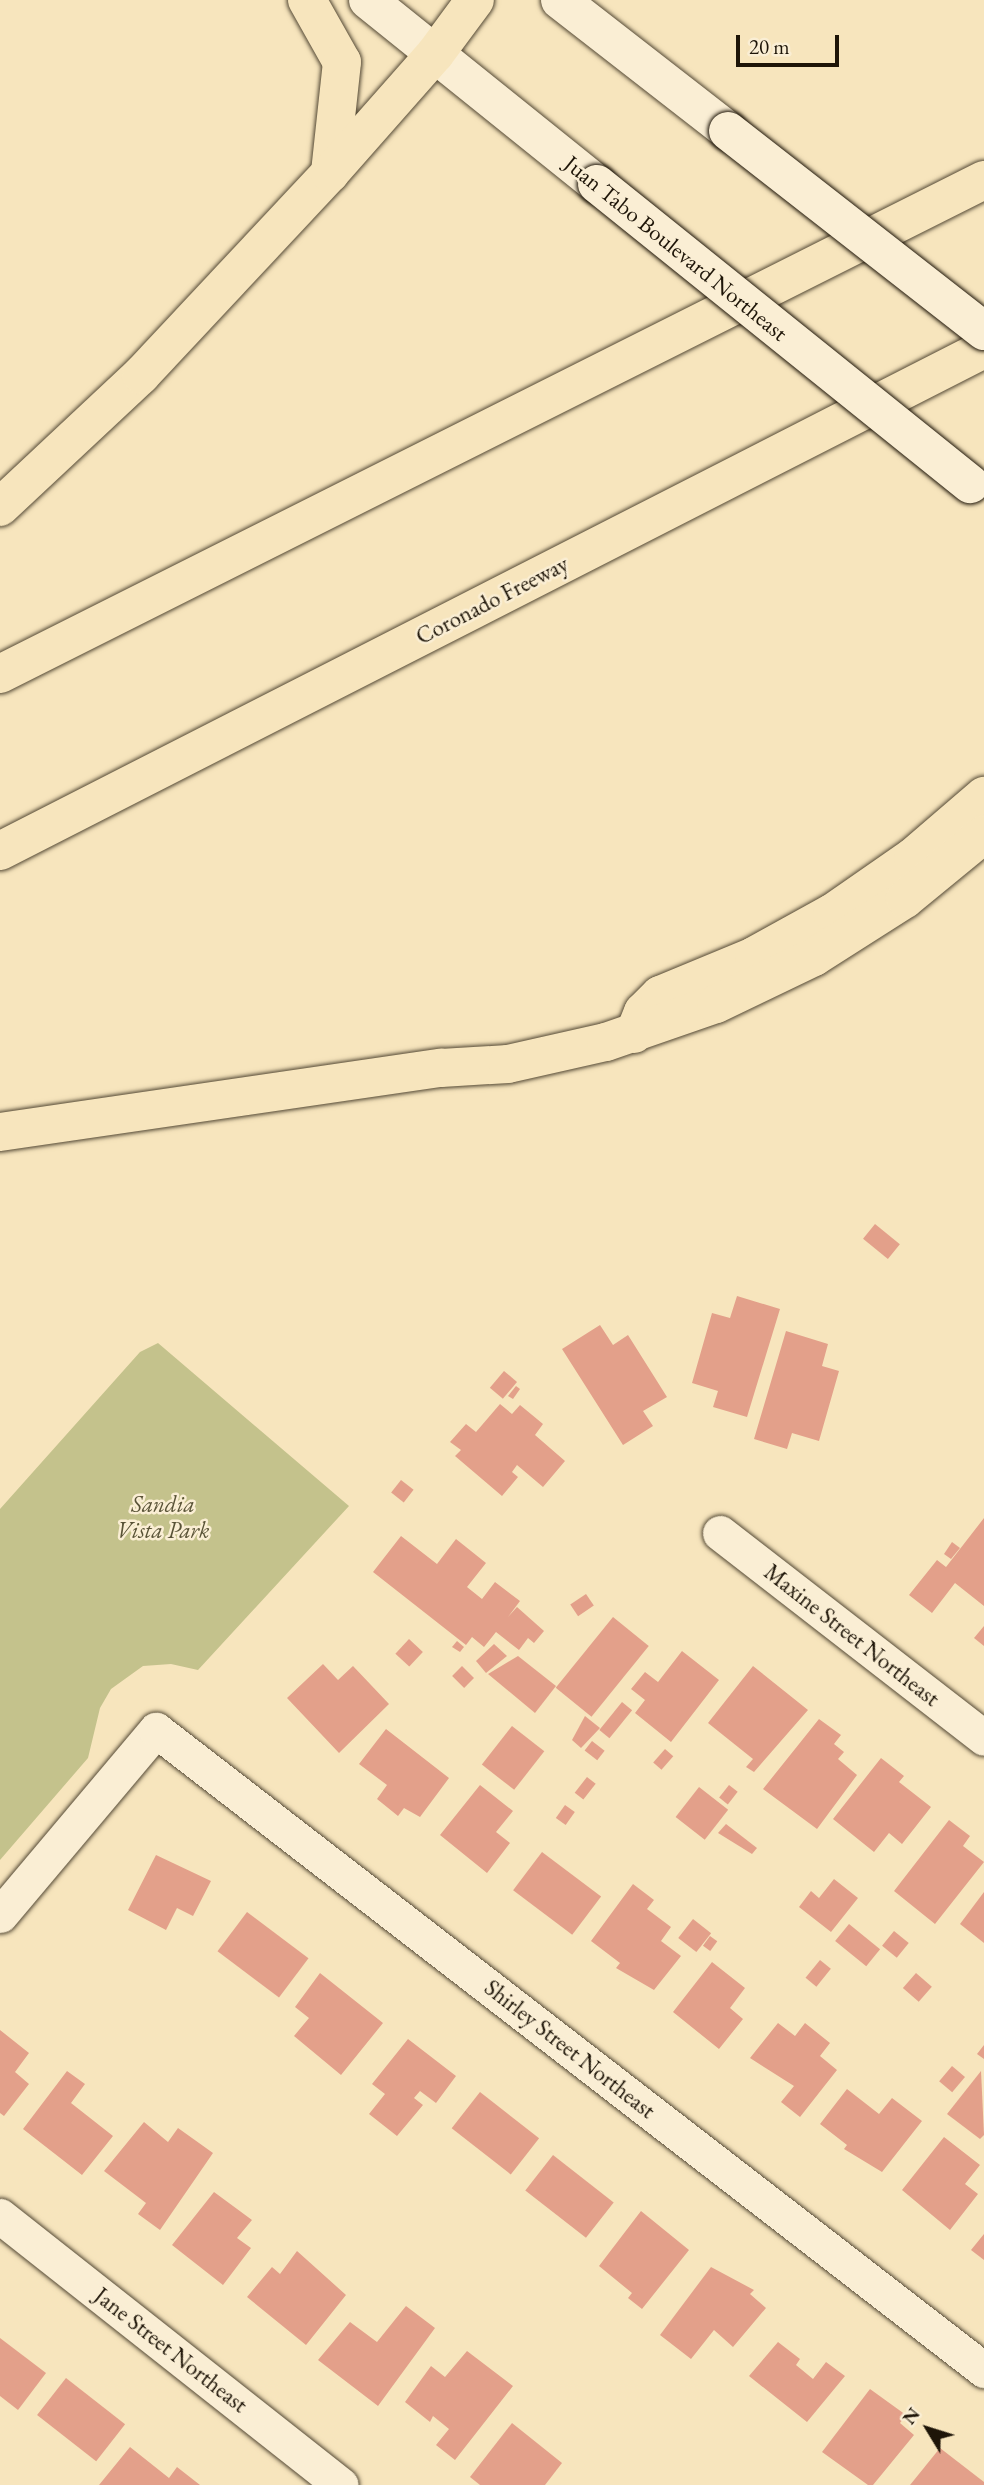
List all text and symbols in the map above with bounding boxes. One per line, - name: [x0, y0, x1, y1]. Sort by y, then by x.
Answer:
- scale bar: [739, 21, 842, 65]
- text: 20 m: [749, 33, 790, 60]
- street label: Juan Tabo Boulevard Northeast: [559, 149, 793, 347]
- street label: Coronado Freeway: [411, 550, 573, 650]
- park label: Sandia Vista Park: [117, 1490, 209, 1544]
- street label: Maxine Street Northeast: [759, 1558, 945, 1712]
- street label: Shirley Street Northeast: [479, 1974, 661, 2124]
- street label: Jane Street Northeast: [89, 2282, 253, 2418]
- north arrow: [893, 2394, 963, 2464]
- text: N: [896, 2402, 926, 2430]

